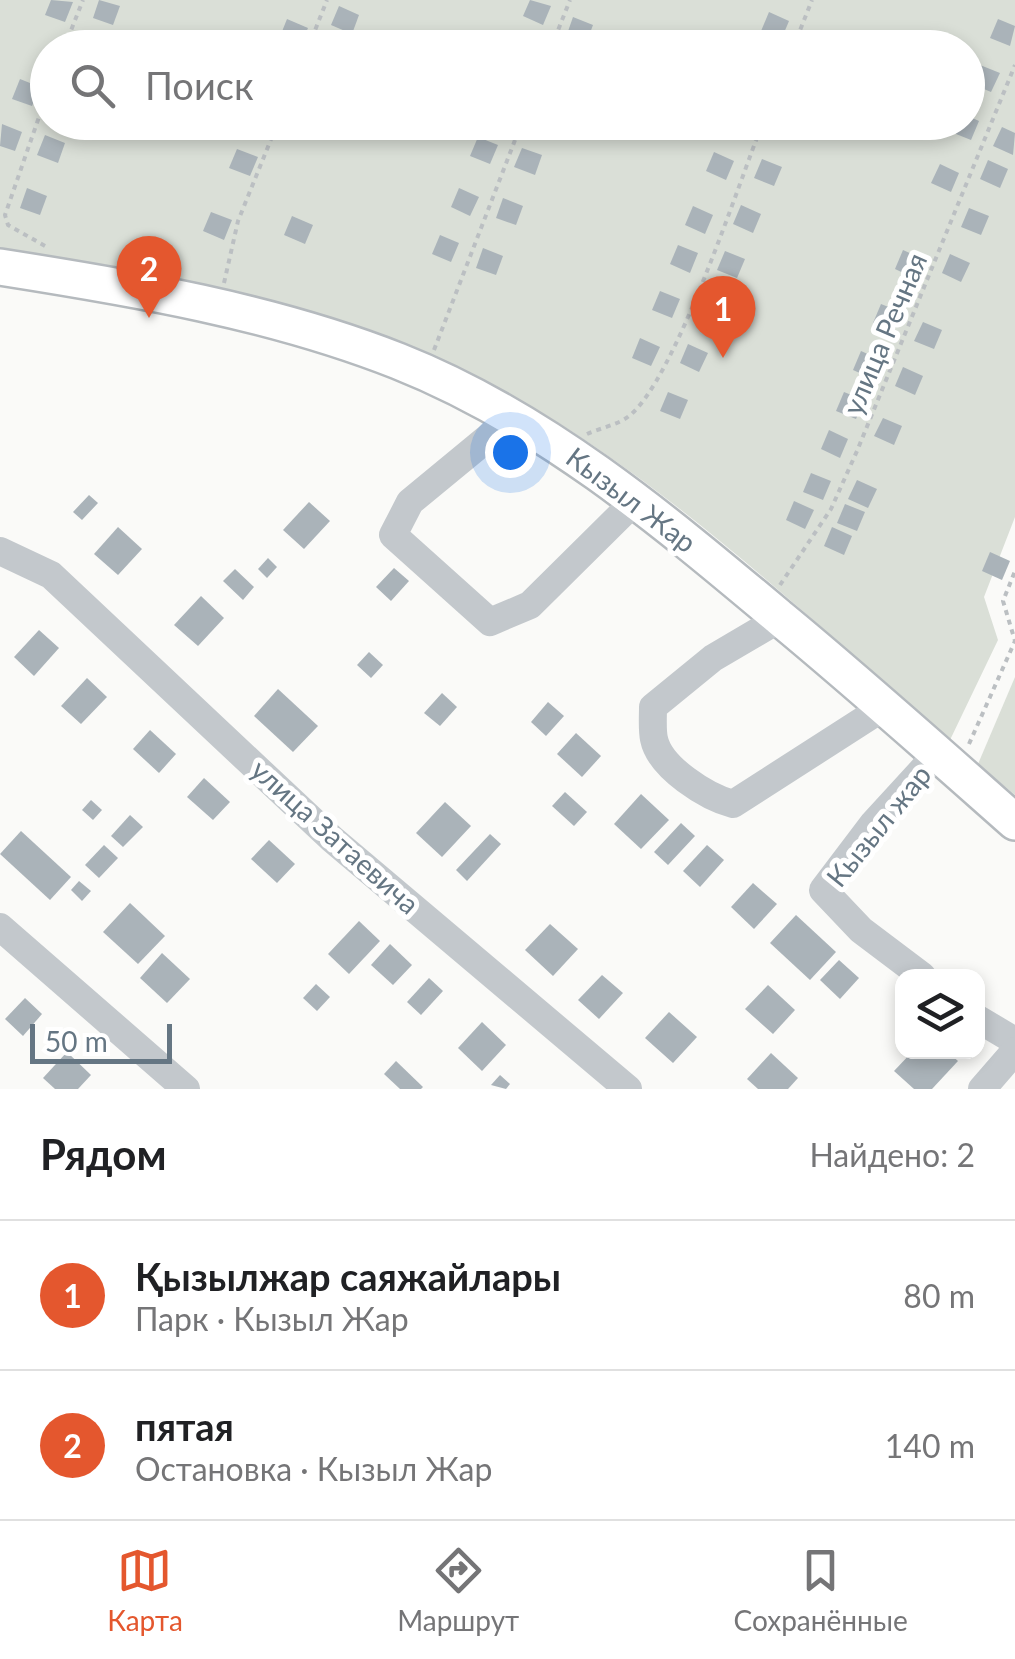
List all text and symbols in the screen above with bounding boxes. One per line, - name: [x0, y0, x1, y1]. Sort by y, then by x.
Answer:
- search box: [30, 30, 985, 140]
- icon: search: [65, 58, 120, 113]
- text: Поиск: [145, 62, 254, 108]
- pin: 2: [116, 236, 182, 318]
- street label: улица Речная: [835, 248, 933, 420]
- pin: 1: [690, 276, 756, 358]
- your location: [485, 427, 536, 478]
- street label: Кызыл Жар: [560, 439, 703, 559]
- street label: улица Затаевича: [245, 752, 427, 921]
- street label: Кызыл жар: [819, 758, 938, 893]
- map controls: [895, 969, 985, 1059]
- button: layers: [895, 969, 985, 1059]
- scale bar: [30, 1019, 172, 1064]
- text: 50 m: [45, 1024, 108, 1058]
- text: Рядом: [40, 1129, 167, 1179]
- text: Найдено: 2: [809, 1135, 975, 1174]
- text: Қызылжар саяжайлары: [135, 1253, 561, 1299]
- text: 1: [63, 1276, 82, 1315]
- text: 80 m: [903, 1276, 975, 1315]
- text: Парк · Кызыл Жар: [135, 1299, 409, 1338]
- text: пятая: [135, 1403, 234, 1449]
- text: 2: [63, 1426, 82, 1465]
- text: 140 m: [885, 1426, 975, 1465]
- text: Остановка · Кызыл Жар: [135, 1449, 492, 1488]
- tab: Карта: [107, 1543, 183, 1637]
- tab: Маршрут: [397, 1543, 519, 1637]
- tab: Сохранённые: [734, 1543, 908, 1637]

